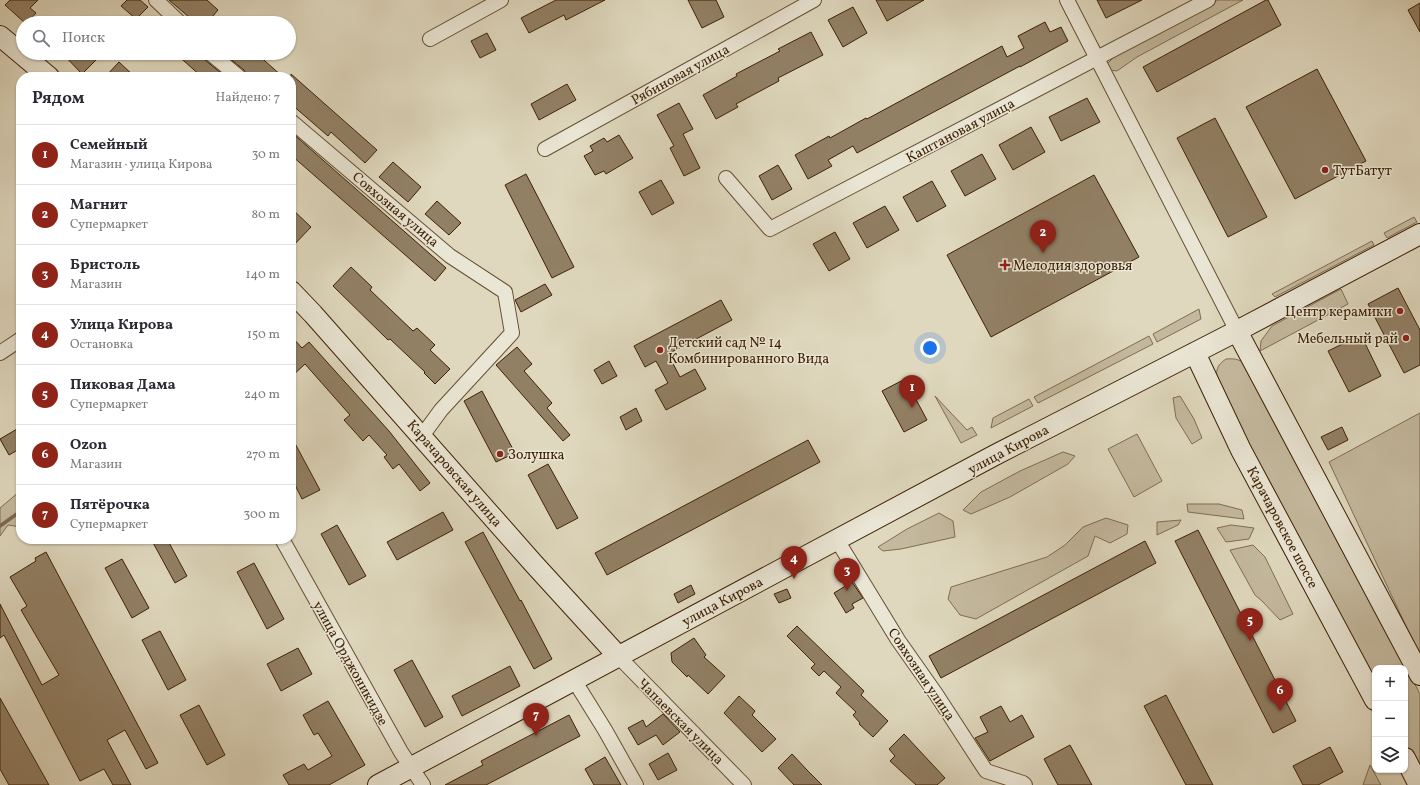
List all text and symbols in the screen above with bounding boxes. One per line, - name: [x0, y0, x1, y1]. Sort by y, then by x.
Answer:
- search box: [16, 16, 296, 60]
- icon: search: [30, 27, 52, 49]
- text: Поиск: [62, 28, 105, 49]
- street label: Рябиновая улица: [628, 40, 733, 110]
- text: Рядом: [32, 87, 85, 110]
- text: Найдено: 7: [215, 89, 280, 107]
- street label: Каштановая улица: [903, 95, 1018, 168]
- text: Семейный: [70, 135, 148, 156]
- text: 1: [42, 146, 48, 164]
- text: 30 m: [252, 146, 280, 164]
- text: Магазин · улица Кирова: [70, 156, 213, 174]
- place label: ТутБатут: [1333, 162, 1392, 181]
- marker: ТутБатут: [1320, 165, 1330, 175]
- street label: Совхозная улица: [348, 168, 443, 252]
- text: Магнит: [70, 195, 127, 216]
- text: 2: [42, 206, 48, 224]
- text: 80 m: [251, 206, 280, 224]
- text: Супермаркет: [70, 216, 148, 234]
- pin: 2: [1030, 220, 1056, 253]
- text: Бристоль: [70, 255, 140, 276]
- place label: Мелодия здоровья: [1013, 257, 1132, 276]
- marker: Мелодия здоровья: [1000, 260, 1010, 270]
- text: 3: [42, 266, 48, 284]
- text: 140 m: [246, 266, 280, 284]
- text: Магазин: [70, 276, 122, 294]
- place label: Центр керамики: [1285, 303, 1392, 322]
- marker: Центр керамики: [1395, 306, 1405, 316]
- text: Улица Кирова: [70, 315, 173, 336]
- text: 4: [41, 326, 49, 344]
- text: 150 m: [247, 326, 280, 344]
- place label: Мебельный рай: [1297, 330, 1398, 349]
- marker: Мебельный рай: [1401, 333, 1411, 343]
- place label: Детский сад № 14 Комбинированного Вида: [668, 334, 829, 369]
- text: Остановка: [70, 336, 133, 354]
- your location: [920, 338, 940, 358]
- marker: Детский сад № 14 Комбинированного Вида: [655, 345, 665, 355]
- text: Пиковая Дама: [70, 375, 176, 396]
- pin: 1: [899, 375, 925, 408]
- text: 5: [42, 386, 48, 404]
- text: 240 m: [244, 386, 280, 404]
- text: Супермаркет: [70, 396, 148, 414]
- street label: Карачаровская улица: [402, 416, 506, 532]
- street label: улица Кирова: [965, 421, 1053, 480]
- text: Ozon: [70, 435, 107, 456]
- text: 6: [41, 446, 49, 464]
- text: 270 m: [246, 446, 280, 464]
- place label: Золушка: [508, 446, 565, 465]
- marker: Золушка: [495, 449, 505, 459]
- text: Магазин: [70, 456, 122, 474]
- street label: Карачаровское шоссе: [1241, 463, 1322, 592]
- text: Пятёрочка: [70, 495, 150, 516]
- text: 7: [42, 506, 48, 524]
- text: 300 m: [244, 506, 280, 524]
- text: Супермаркет: [70, 516, 148, 534]
- pin: 4: [781, 546, 807, 579]
- pin: 3: [834, 558, 860, 591]
- street label: улица Кирова: [679, 573, 767, 632]
- street label: улица Орджоникидзе: [307, 598, 392, 730]
- pin: 5: [1237, 608, 1263, 641]
- street label: Совхозная улица: [883, 625, 959, 725]
- map controls: [1372, 665, 1408, 773]
- button: +: [1372, 665, 1408, 701]
- street label: Чапаевская улица: [633, 675, 727, 769]
- pin: 6: [1267, 678, 1293, 711]
- button: −: [1372, 701, 1408, 737]
- pin: 7: [523, 703, 549, 736]
- button: layers: [1372, 737, 1408, 773]

